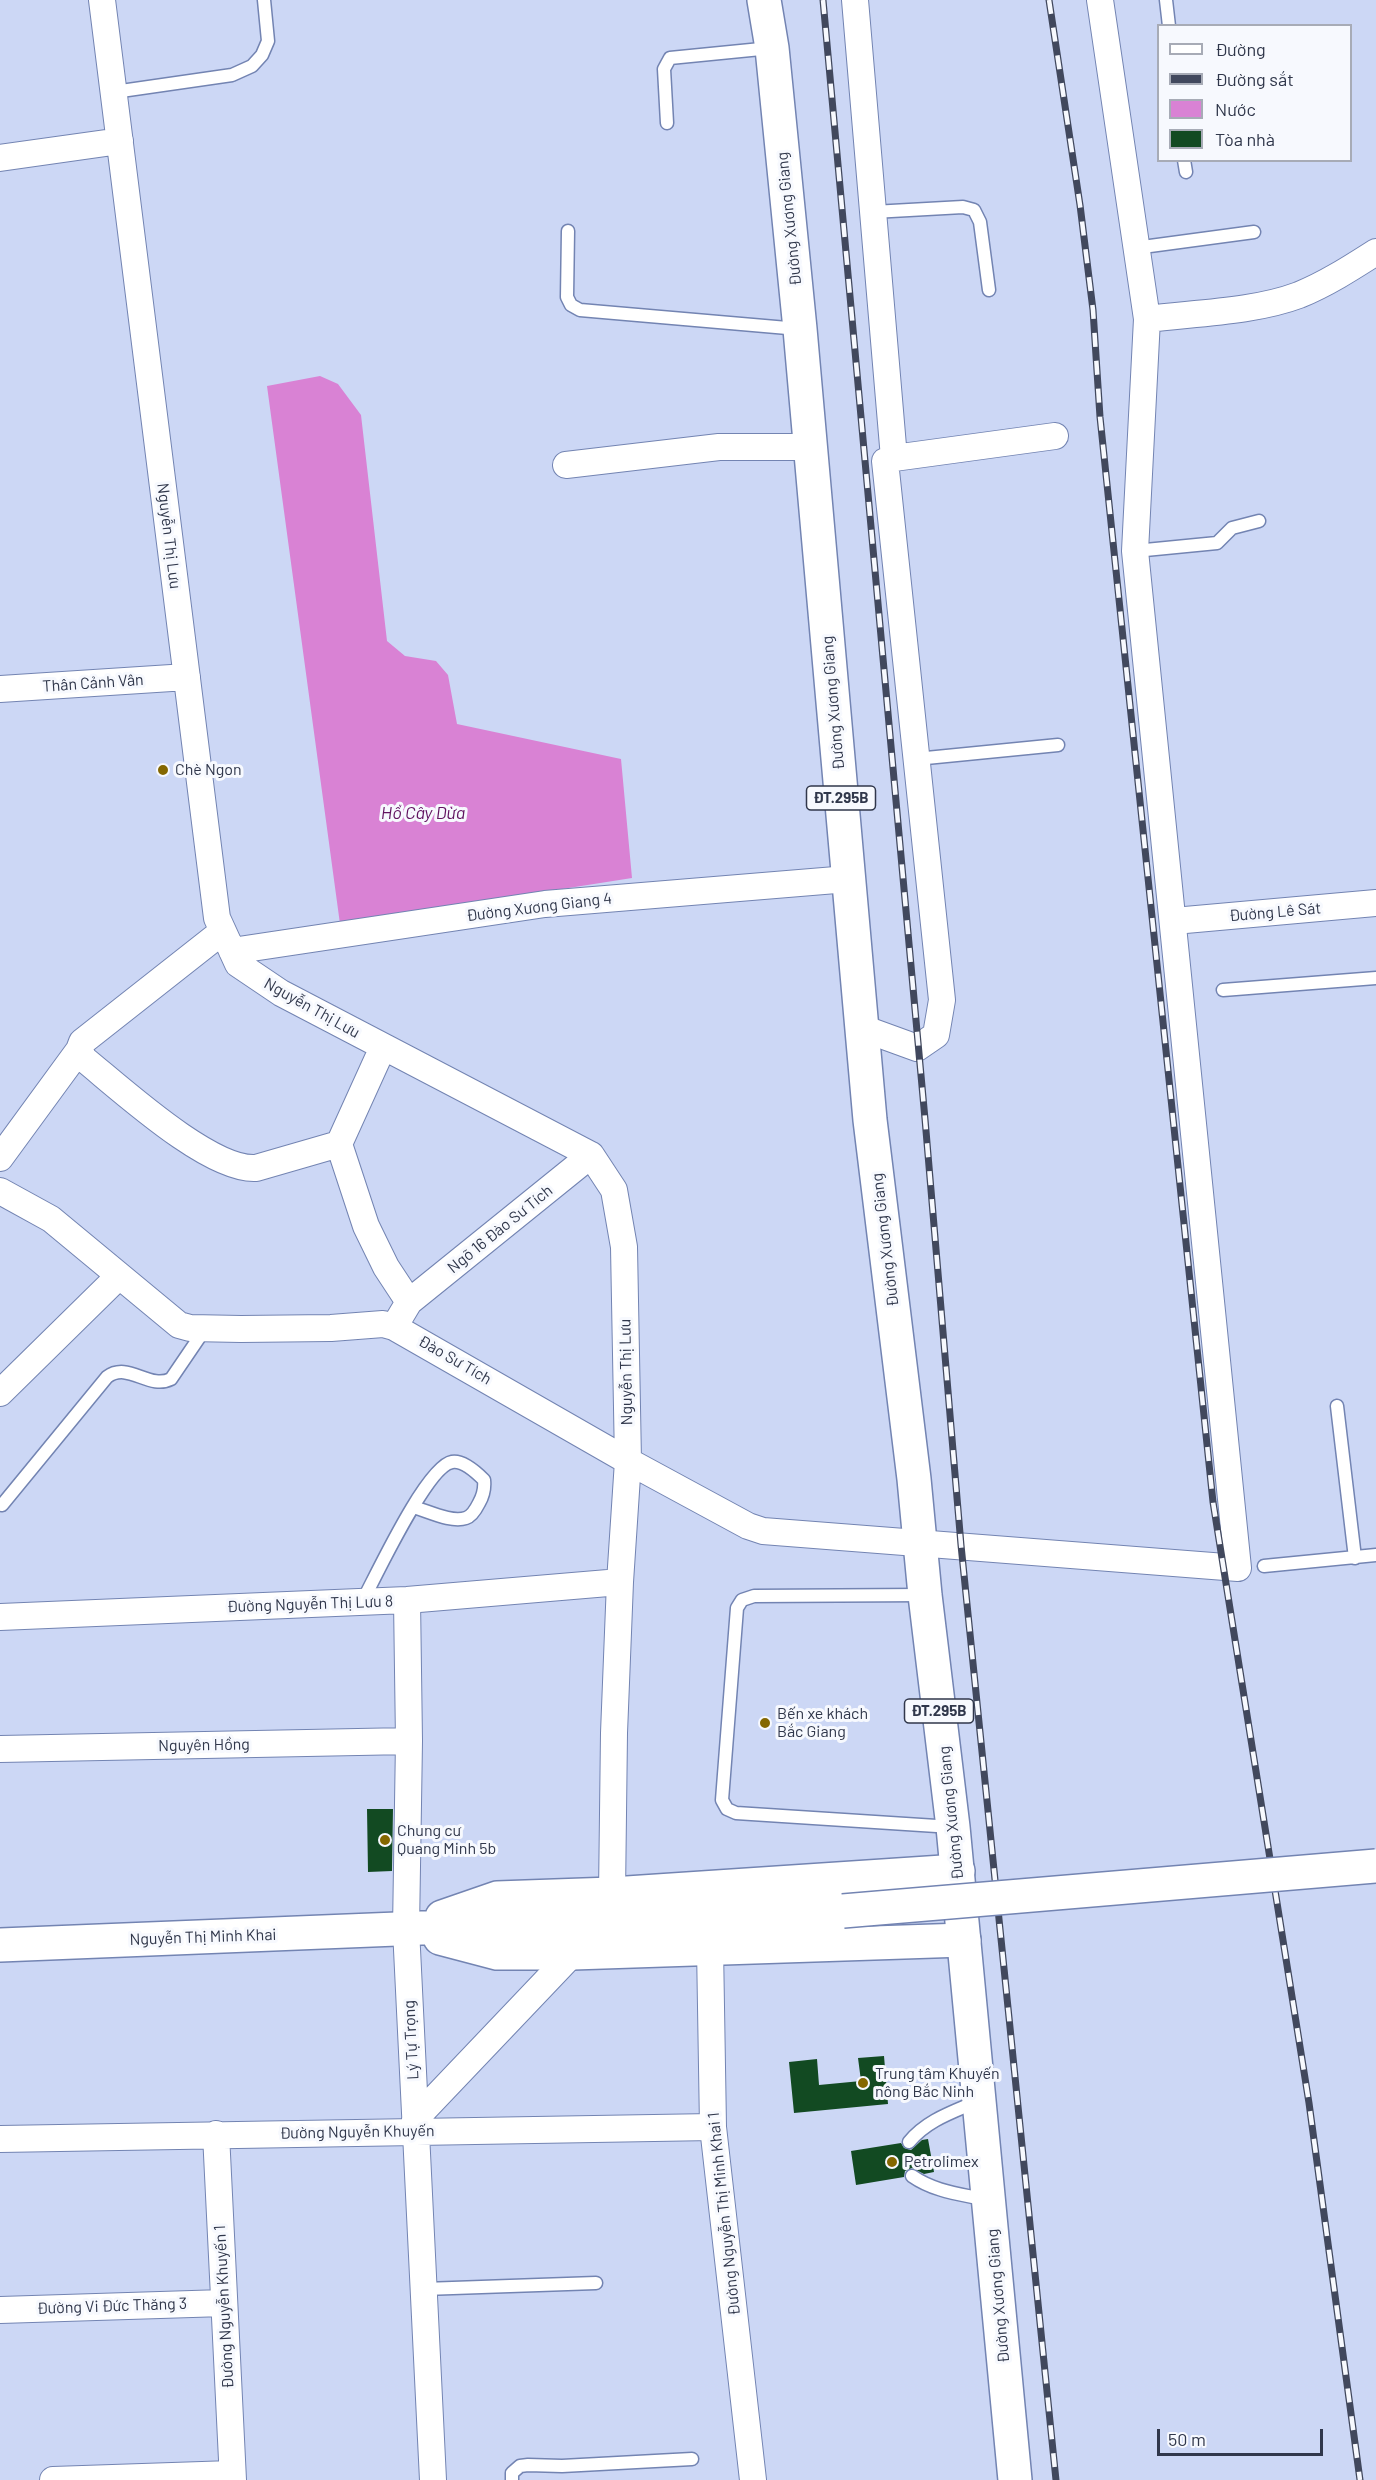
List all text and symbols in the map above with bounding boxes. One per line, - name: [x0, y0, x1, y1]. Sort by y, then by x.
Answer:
- legend: [1157, 24, 1352, 162]
- text: Đường: [1215, 38, 1266, 60]
- text: Đường sắt: [1215, 68, 1294, 90]
- text: Nước: [1215, 98, 1256, 120]
- text: Tòa nhà: [1215, 128, 1275, 150]
- street label: Đường Xương Giang: [772, 151, 806, 287]
- street label: Nguyễn Thị Lưu: [153, 482, 185, 590]
- street label: Đường Xương Giang: [818, 635, 848, 771]
- street label: Thân Cảnh Vân: [42, 670, 144, 696]
- place label: Chè Ngon: [175, 760, 242, 780]
- marker: Chè Ngon: [156, 763, 170, 777]
- road number: ĐT.295B: [806, 786, 876, 810]
- water label: Hồ Cây Dừa: [381, 802, 465, 824]
- street label: Đường Xương Giang 4: [465, 889, 613, 925]
- street label: Đường Lê Sát: [1228, 898, 1322, 926]
- street label: Nguyễn Thị Lưu: [261, 974, 363, 1042]
- street label: Đường Xương Giang: [867, 1172, 903, 1308]
- street label: Ngõ 16 Đào Sư Tích: [444, 1181, 556, 1277]
- street label: Nguyễn Thị Lưu: [615, 1318, 637, 1426]
- street label: Đào Sư Tích: [415, 1331, 495, 1389]
- street label: Đường Nguyễn Thị Lưu 8: [226, 1591, 394, 1617]
- road number: ĐT.295B: [904, 1699, 974, 1723]
- place label: Bến xe khách Bắc Giang: [777, 1704, 868, 1742]
- marker: Bến xe khách Bắc Giang: [758, 1716, 772, 1730]
- street label: Nguyên Hồng: [158, 1735, 250, 1755]
- street label: Đường Xương Giang: [934, 1745, 968, 1881]
- place label: Chung cư Quang Minh 5b: [397, 1821, 496, 1859]
- marker: Chung cư Quang Minh 5b: [378, 1833, 392, 1847]
- street label: Nguyễn Thị Minh Khai: [129, 1925, 277, 1949]
- street label: Lý Tự Trọng: [399, 2000, 423, 2080]
- place label: Trung tâm Khuyến nông Bắc Ninh: [875, 2064, 1000, 2102]
- marker: Trung tâm Khuyến nông Bắc Ninh: [856, 2076, 870, 2090]
- street label: Đường Nguyễn Thị Minh Khai 1: [704, 2111, 744, 2317]
- street label: Đường Nguyễn Khuyến: [279, 2121, 435, 2143]
- place label: Petrolimex: [904, 2152, 979, 2172]
- marker: Petrolimex: [885, 2155, 899, 2169]
- street label: Đường Nguyễn Khuyến 1: [210, 2225, 238, 2389]
- street label: Đường Xương Giang: [983, 2228, 1013, 2364]
- street label: Đường Vi Đức Thăng 3: [37, 2294, 187, 2318]
- scale bar: [1160, 2417, 1326, 2455]
- text: 50 m: [1168, 2428, 1206, 2450]

